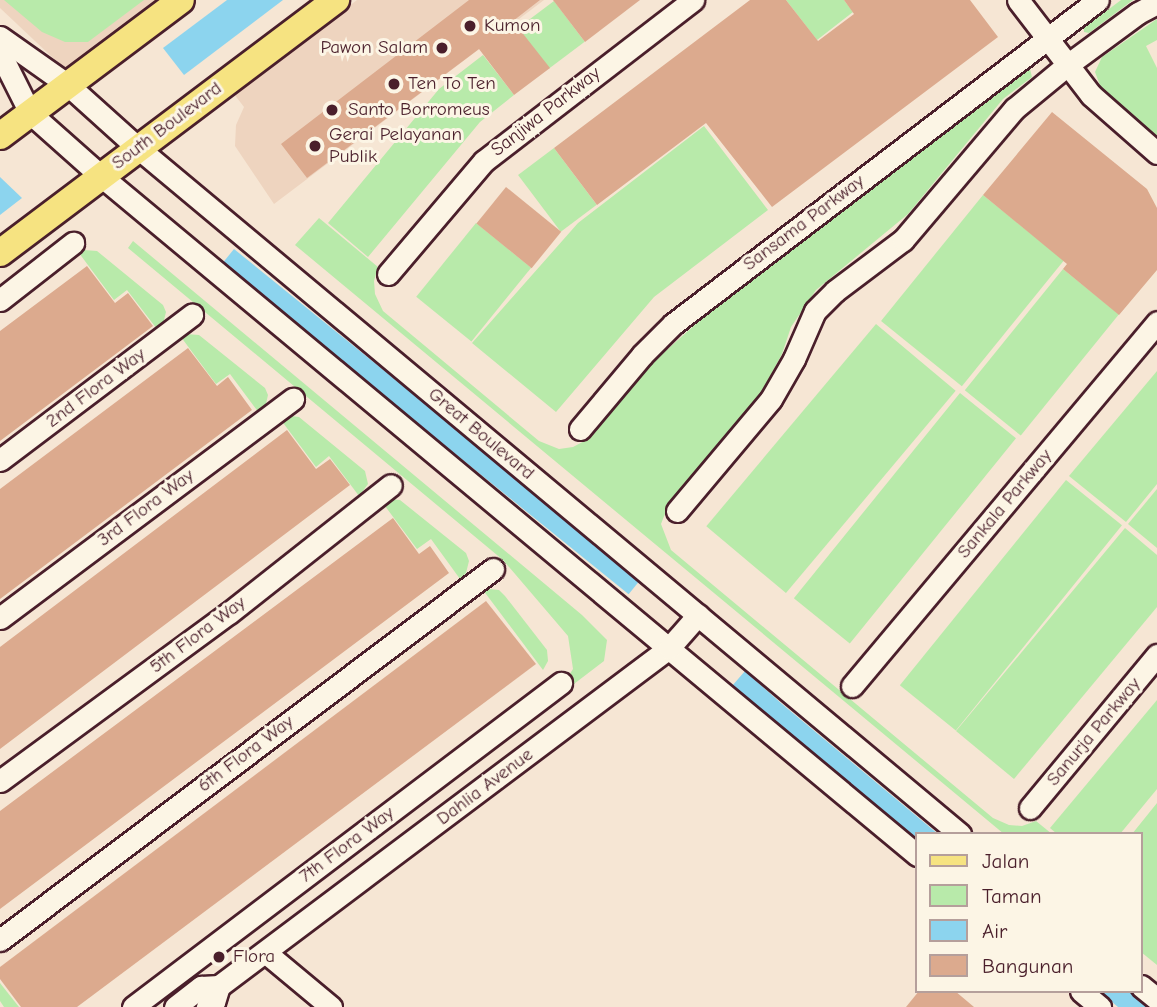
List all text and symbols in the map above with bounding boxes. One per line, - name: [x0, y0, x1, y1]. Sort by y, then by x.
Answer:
- place label: Kumon: [484, 15, 541, 37]
- marker: Kumon: [462, 18, 478, 34]
- place label: Pawon Salam: [320, 37, 428, 59]
- marker: Pawon Salam: [434, 40, 450, 56]
- street label: Sanjiwa Parkway: [487, 62, 605, 162]
- place label: Ten To Ten: [408, 73, 496, 95]
- marker: Ten To Ten: [386, 76, 402, 92]
- street label: South Boulevard: [107, 77, 227, 175]
- place label: Santo Borromeus: [348, 99, 490, 121]
- marker: Santo Borromeus: [322, 100, 342, 120]
- place label: Gerai Pelayanan Publik: [329, 124, 462, 168]
- marker: Gerai Pelayanan Publik: [307, 138, 323, 154]
- street label: Sansama Parkway: [739, 170, 869, 276]
- street label: 2nd Flora Way: [42, 343, 150, 433]
- street label: Great Boulevard: [423, 383, 539, 485]
- street label: Sankala Parkway: [953, 445, 1057, 563]
- street label: 3rd Flora Way: [93, 464, 199, 552]
- street label: 5th Flora Way: [146, 592, 250, 678]
- street label: Sanurja Parkway: [1042, 673, 1146, 791]
- street label: 6th Flora Way: [194, 711, 298, 797]
- street label: Dahlia Avenue: [432, 743, 538, 831]
- street label: 7th Flora Way: [295, 802, 399, 888]
- legend: [916, 832, 1143, 993]
- text: Jalan: [982, 849, 1029, 873]
- text: Taman: [982, 884, 1042, 908]
- text: Air: [982, 919, 1007, 943]
- place label: Flora: [233, 946, 275, 968]
- marker: Flora: [211, 949, 227, 965]
- text: Bangunan: [982, 954, 1073, 978]

